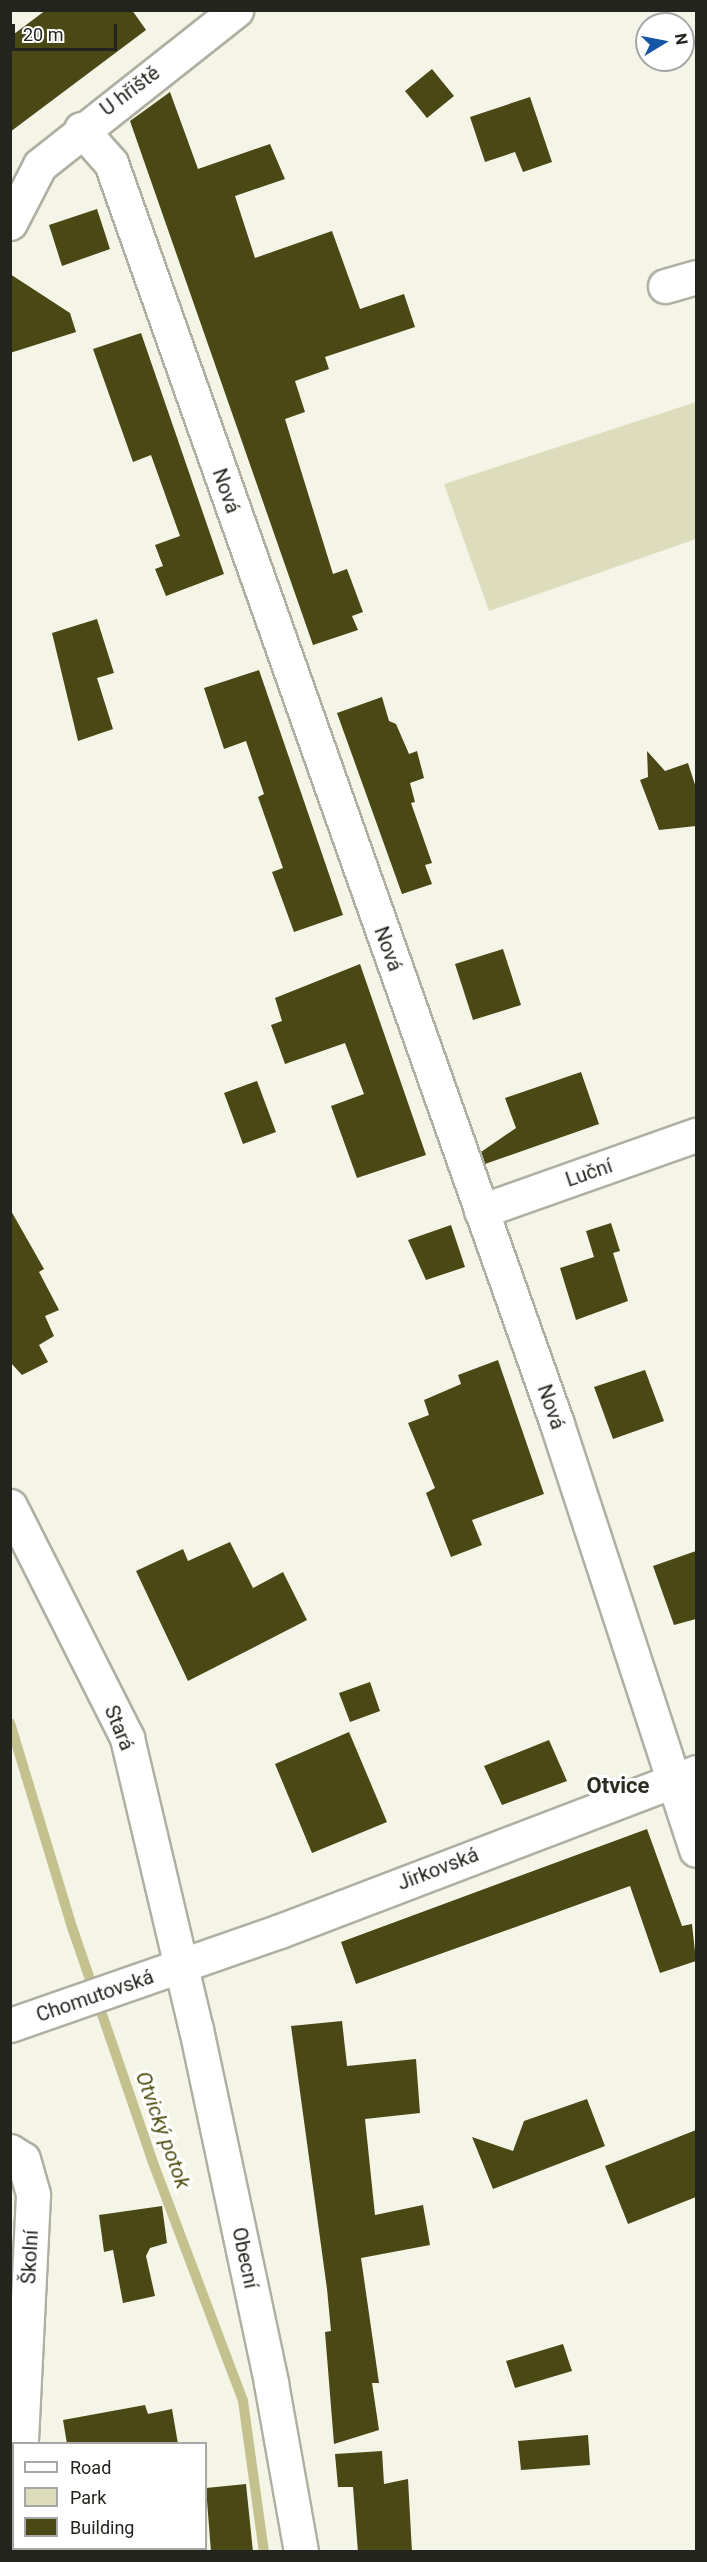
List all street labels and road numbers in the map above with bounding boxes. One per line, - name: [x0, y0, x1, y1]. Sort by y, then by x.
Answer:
- street label: U hřiště: [96, 61, 164, 121]
- street label: Nová: [207, 465, 245, 517]
- street label: Nová: [369, 923, 407, 975]
- street label: Luční: [562, 1154, 616, 1192]
- street label: Nová: [532, 1381, 570, 1433]
- street label: Stará: [99, 1702, 139, 1754]
- street label: Jirkovská: [394, 1843, 482, 1895]
- street label: Chomutovská: [33, 1965, 157, 2027]
- street label: Obecní: [227, 2225, 263, 2291]
- street label: Školní: [17, 2229, 43, 2285]

